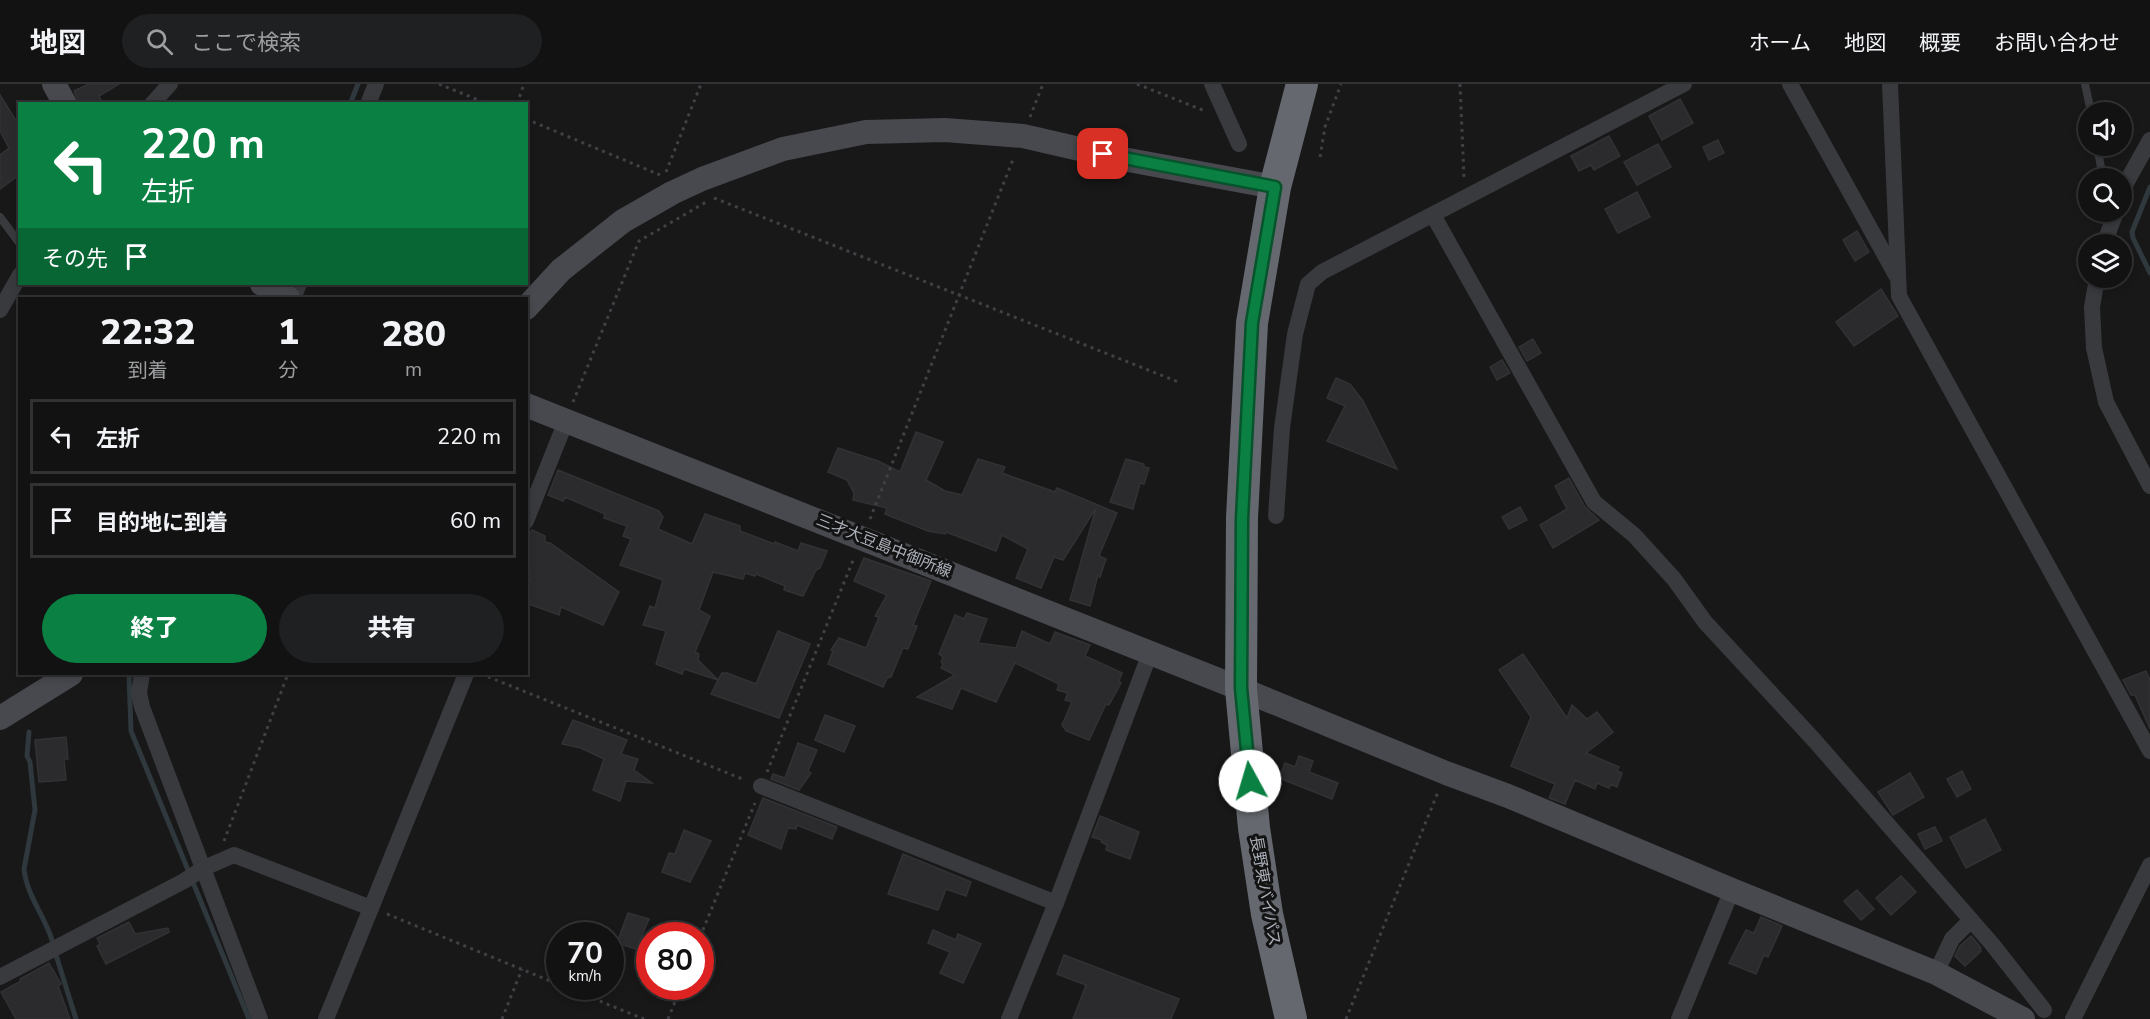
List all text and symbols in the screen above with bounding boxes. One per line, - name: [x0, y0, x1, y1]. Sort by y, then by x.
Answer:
- search box: [122, 14, 542, 68]
- text: 地図: [30, 24, 86, 62]
- icon: search: [143, 25, 176, 58]
- text: ここで検索: [191, 28, 301, 58]
- text: ホーム: [1749, 29, 1811, 57]
- text: 地図: [1844, 29, 1886, 57]
- text: 概要: [1919, 29, 1961, 57]
- text: お問い合わせ: [1994, 29, 2120, 57]
- map controls: [2078, 102, 2132, 288]
- button: sound: [2078, 102, 2132, 156]
- text: 220 m: [141, 116, 265, 173]
- icon: left: [42, 126, 120, 204]
- pin: [1077, 128, 1128, 179]
- icon: arrive: [1086, 137, 1119, 170]
- button: search: [2078, 168, 2132, 222]
- text: 左折: [141, 174, 195, 211]
- button: layers: [2078, 234, 2132, 288]
- icon: arrive: [120, 240, 153, 273]
- text: その先: [42, 244, 108, 274]
- text: 22:32: [100, 308, 196, 357]
- text: 1: [278, 308, 299, 357]
- text: 280: [381, 310, 446, 359]
- text: m: [405, 356, 422, 383]
- text: 到着: [128, 357, 168, 384]
- text: 分: [278, 357, 298, 384]
- icon: left: [45, 420, 78, 453]
- text: 220 m: [437, 422, 501, 452]
- text: 左折: [96, 424, 140, 454]
- icon: arrive: [45, 504, 78, 537]
- text: 60 m: [450, 506, 501, 536]
- text: 目的地に到着: [96, 508, 228, 538]
- street label: 三才大豆島中御所線: [813, 509, 955, 583]
- button: 終了: [42, 594, 267, 663]
- button: 共有: [279, 594, 504, 663]
- position arrow: [1218, 749, 1282, 813]
- street label: 長野東バイパス: [1244, 834, 1286, 948]
- speed limit sign: 80: [636, 922, 714, 1000]
- text: 70: [567, 933, 603, 974]
- text: km/h: [568, 966, 602, 986]

